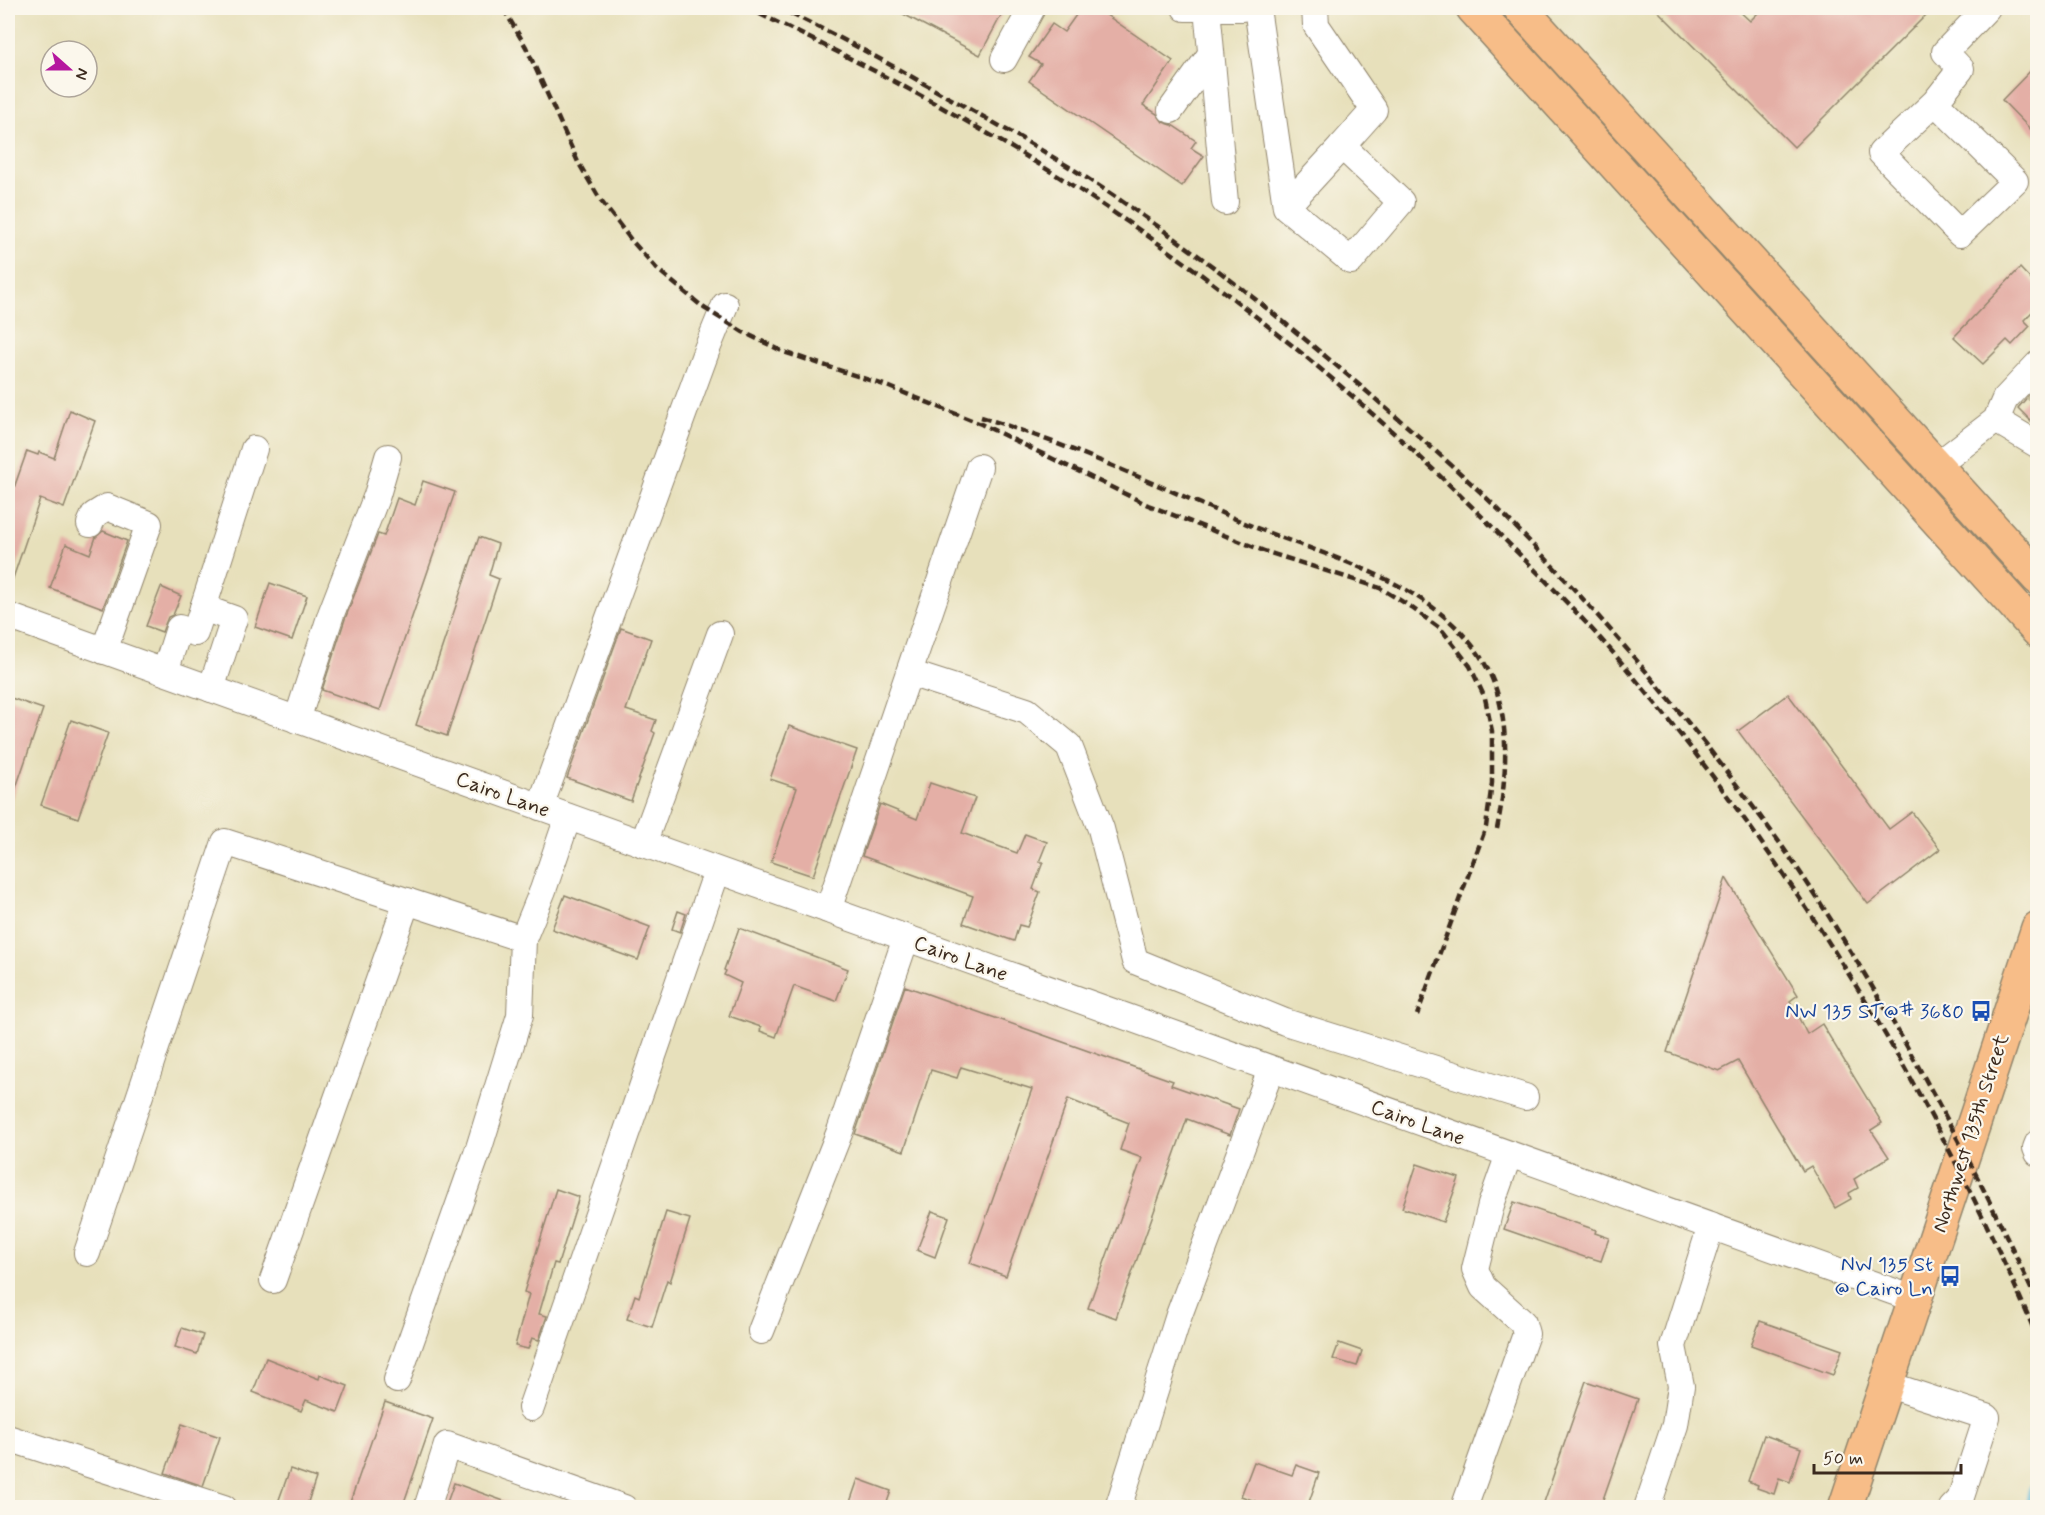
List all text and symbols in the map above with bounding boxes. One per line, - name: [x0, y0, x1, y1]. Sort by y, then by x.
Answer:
- north arrow: [39, 39, 99, 99]
- text: N: [70, 65, 93, 83]
- street label: Cairo Lane: [452, 765, 554, 825]
- street label: Cairo Lane: [910, 929, 1012, 989]
- place label: NW 135 ST@# 3680: [1785, 998, 1964, 1026]
- bus stop icon: NW 135 ST@# 3680: [1969, 999, 1993, 1023]
- street label: Northwest 135th Street: [1926, 1030, 2016, 1236]
- street label: Cairo Lane: [1367, 1093, 1469, 1153]
- place label: NW 135 St @ Cairo Ln: [1834, 1251, 1933, 1303]
- bus stop icon: NW 135 St @ Cairo Ln: [1938, 1264, 1962, 1288]
- scale bar: [1814, 1437, 1961, 1475]
- text: 50 m: [1823, 1447, 1863, 1471]

